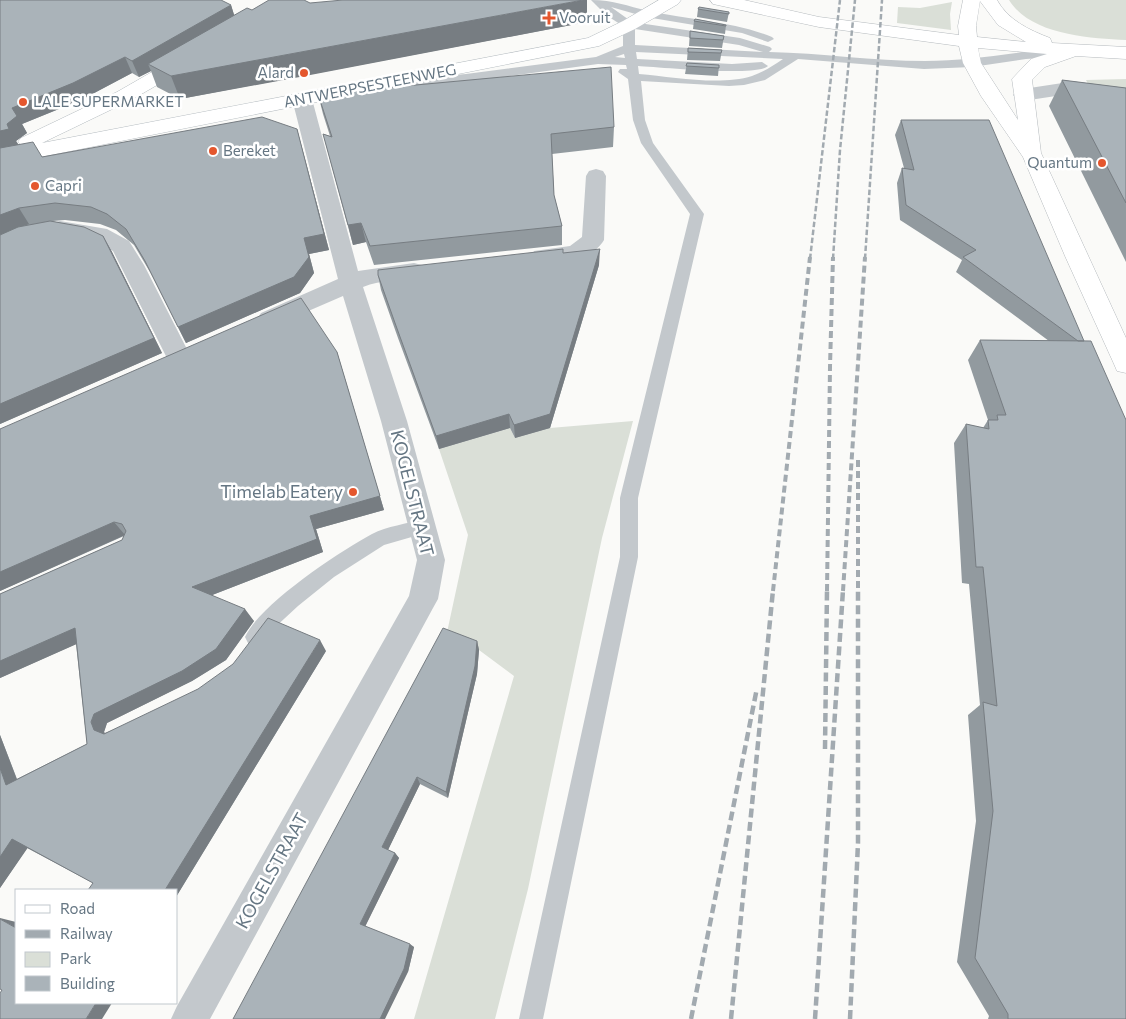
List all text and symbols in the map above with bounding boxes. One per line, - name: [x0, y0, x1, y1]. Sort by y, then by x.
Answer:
- place label: Vooruit: [559, 8, 611, 26]
- marker: Vooruit: [543, 12, 555, 24]
- street label: ANTWERPSESTEENWEG: [282, 59, 458, 111]
- place label: Alard: [258, 63, 294, 81]
- marker: Alard: [298, 67, 310, 79]
- place label: LALE SUPERMARKET: [33, 92, 184, 110]
- marker: LALE SUPERMARKET: [17, 96, 29, 108]
- place label: Bereket: [223, 141, 276, 159]
- marker: Bereket: [207, 145, 219, 157]
- place label: Quantum: [1027, 153, 1092, 171]
- marker: Quantum: [1096, 157, 1108, 169]
- place label: Capri: [45, 176, 82, 194]
- marker: Capri: [29, 180, 41, 192]
- street label: KOGELSTRAAT: [387, 427, 439, 558]
- place label: Timelab Eatery: [220, 480, 343, 502]
- marker: Timelab Eatery: [347, 486, 359, 498]
- street label: KOGELSTRAAT: [230, 809, 312, 932]
- legend: [15, 889, 178, 1004]
- text: Road: [60, 899, 95, 917]
- text: Railway: [60, 924, 113, 942]
- text: Park: [60, 949, 91, 967]
- text: Building: [60, 974, 115, 992]

